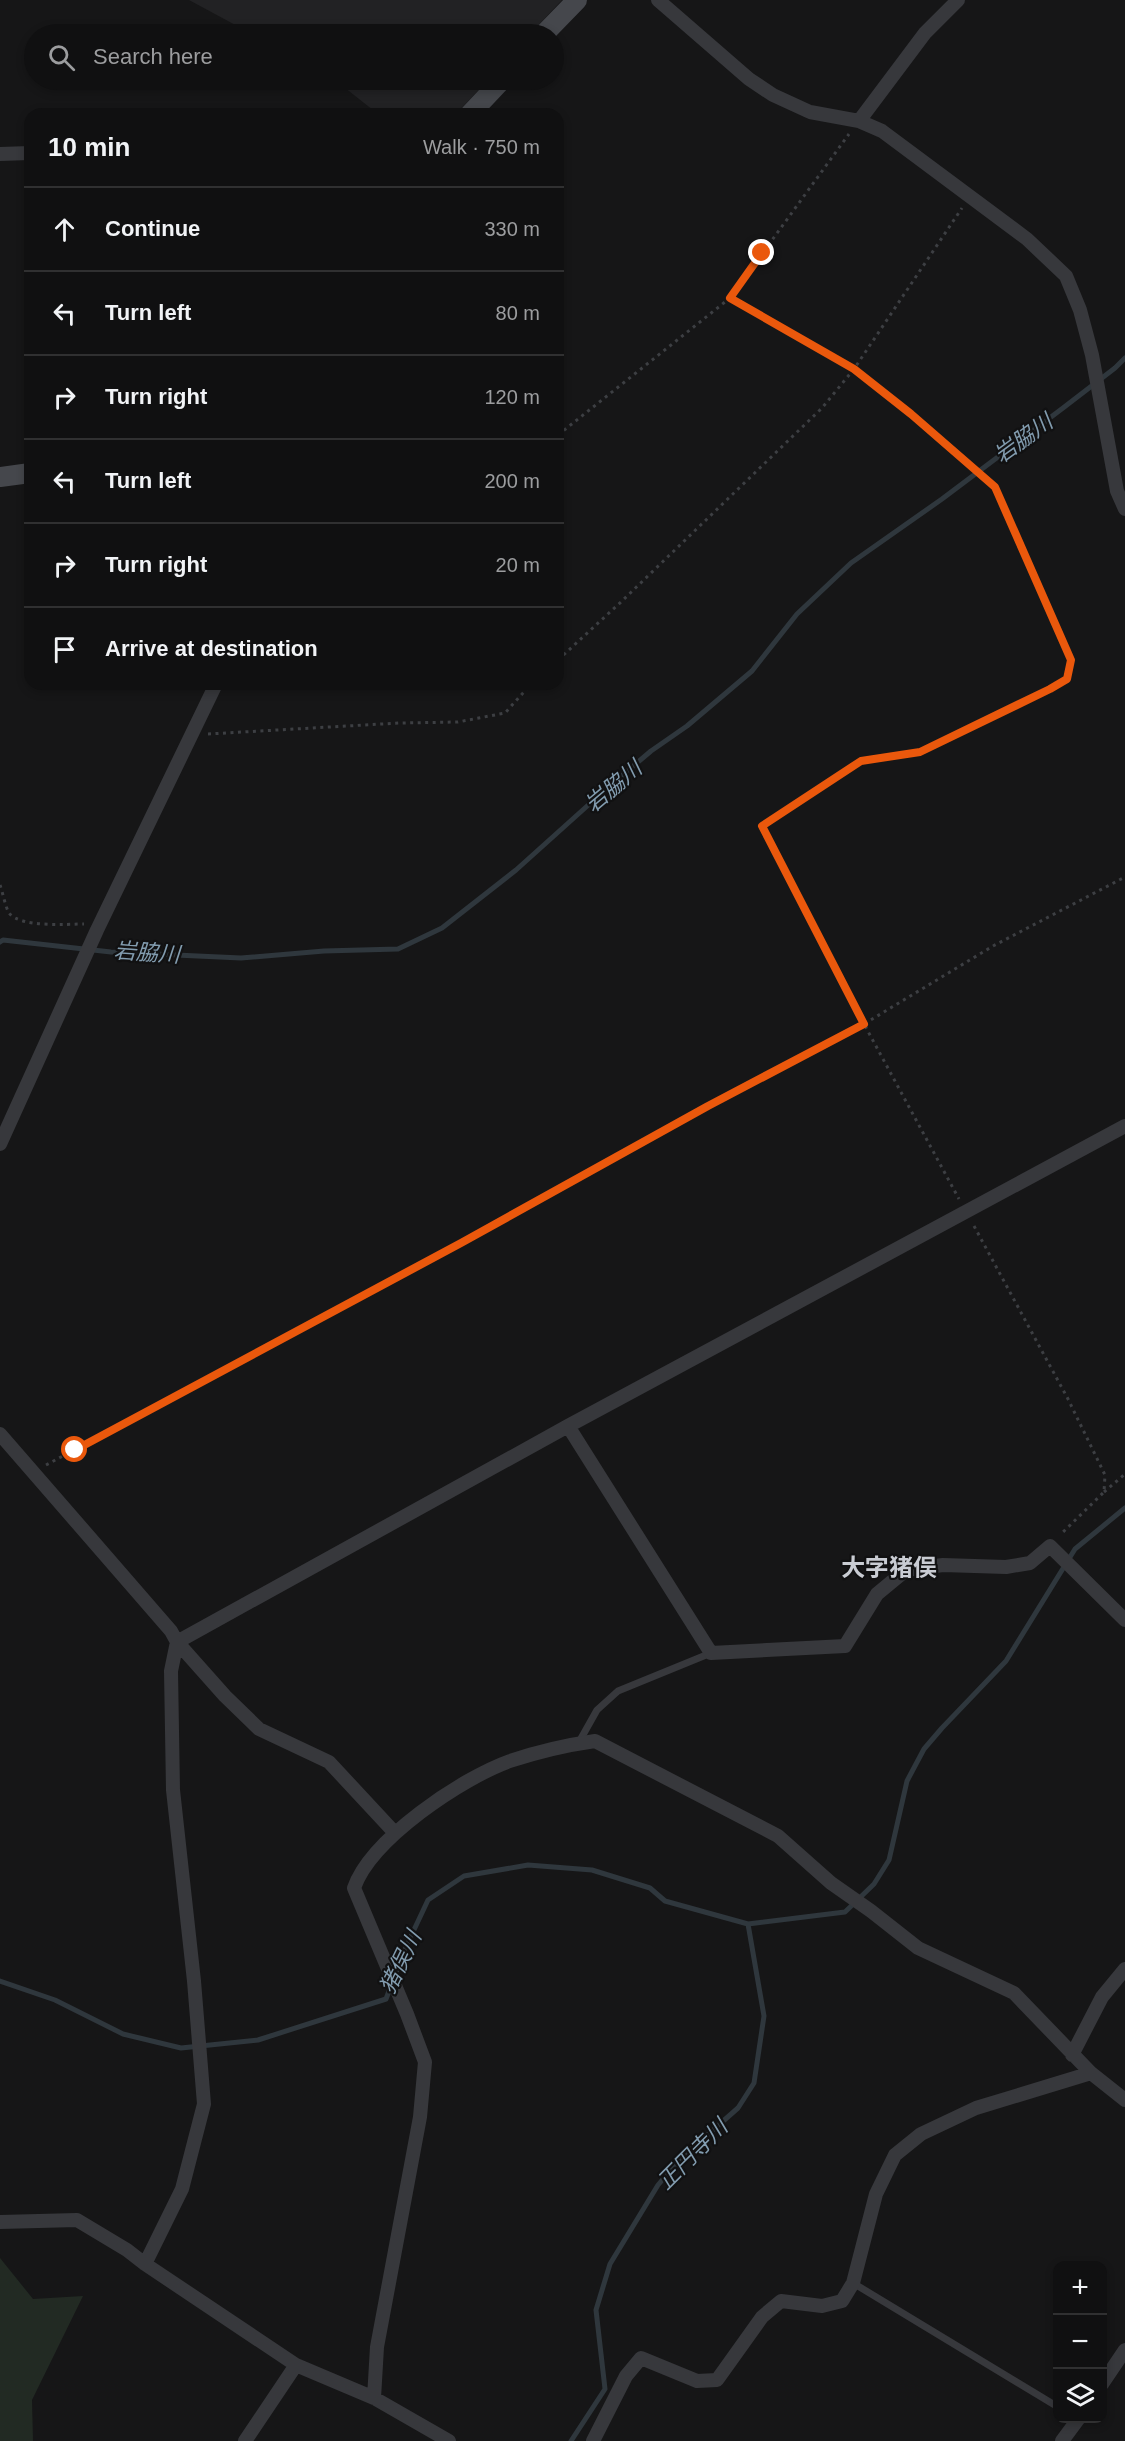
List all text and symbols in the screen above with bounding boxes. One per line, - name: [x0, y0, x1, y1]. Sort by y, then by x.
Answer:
- search box: [24, 24, 564, 90]
- icon: search: [45, 41, 78, 74]
- text: Search here: [93, 44, 213, 69]
- text: 10 min: [48, 132, 130, 162]
- text: Walk · 750 m: [423, 136, 540, 158]
- icon: ahead: [48, 213, 81, 246]
- text: Continue: [105, 216, 200, 241]
- text: 330 m: [484, 218, 540, 240]
- route end: [748, 239, 774, 265]
- icon: left: [48, 297, 81, 330]
- text: Turn left: [105, 300, 191, 325]
- text: 80 m: [496, 302, 540, 324]
- icon: right: [48, 381, 81, 414]
- text: Turn right: [105, 384, 207, 409]
- text: 120 m: [484, 386, 540, 408]
- water label: 岩脇川: [989, 408, 1059, 468]
- icon: left: [48, 465, 81, 498]
- text: Turn left: [105, 468, 191, 493]
- text: 200 m: [484, 470, 540, 492]
- icon: right: [48, 549, 81, 582]
- text: Turn right: [105, 552, 207, 577]
- text: 20 m: [496, 554, 540, 576]
- icon: arrive: [48, 633, 81, 666]
- text: Arrive at destination: [105, 636, 318, 661]
- water label: 岩脇川: [580, 754, 648, 817]
- water label: 岩脇川: [113, 938, 183, 967]
- route start: [61, 1436, 87, 1462]
- district label: 大字猪俣: [841, 1554, 937, 1581]
- water label: 猪俣川: [375, 1925, 427, 1997]
- water label: 正円寺川: [652, 2113, 734, 2194]
- map controls: [1053, 2261, 1107, 2423]
- button: +: [1053, 2261, 1107, 2315]
- button: −: [1053, 2315, 1107, 2369]
- button: layers: [1053, 2369, 1107, 2423]

